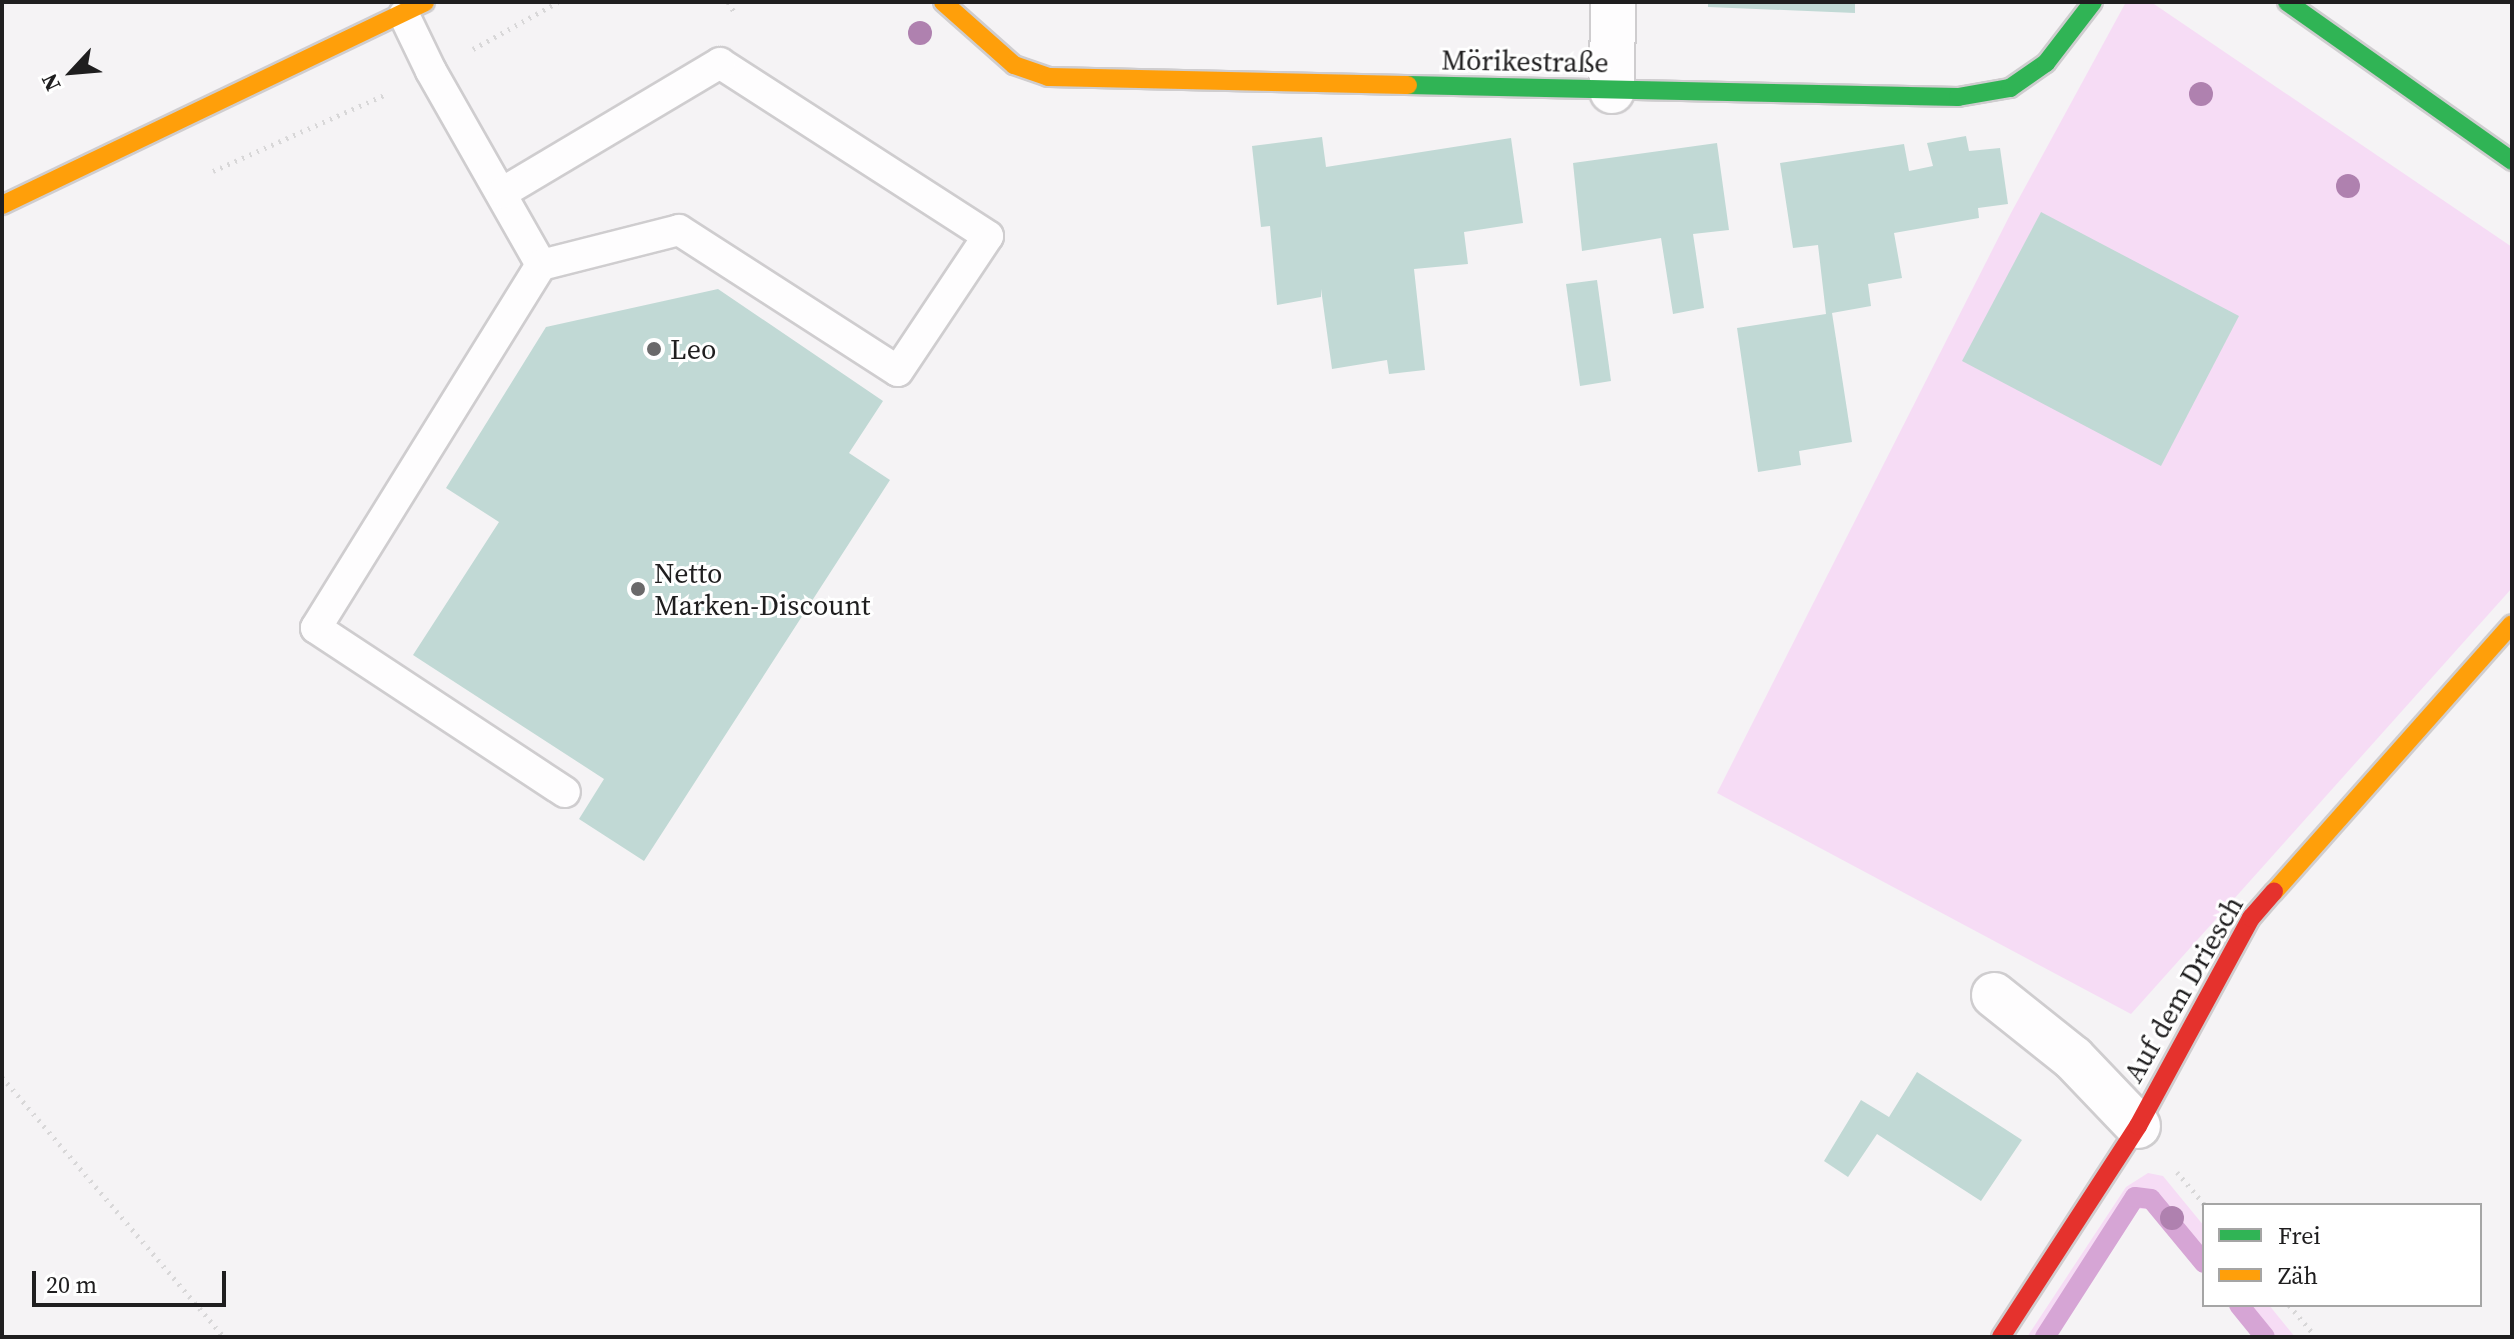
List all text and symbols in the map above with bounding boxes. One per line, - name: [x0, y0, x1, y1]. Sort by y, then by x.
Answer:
- north arrow: [32, 32, 112, 112]
- street label: Mörikestraße: [1441, 43, 1609, 79]
- text: N: [33, 69, 67, 96]
- place label: Leo: [670, 332, 716, 366]
- marker: Leo: [645, 340, 663, 358]
- place label: Netto Marken-Discount: [654, 556, 870, 622]
- marker: Netto Marken-Discount: [629, 580, 647, 598]
- street label: Auf dem Driesch: [2116, 890, 2250, 1088]
- legend: [2202, 1203, 2482, 1307]
- text: Frei: [2278, 1219, 2321, 1252]
- scale bar: [36, 1255, 230, 1305]
- text: Zäh: [2278, 1259, 2318, 1292]
- text: 20 m: [46, 1268, 97, 1301]

